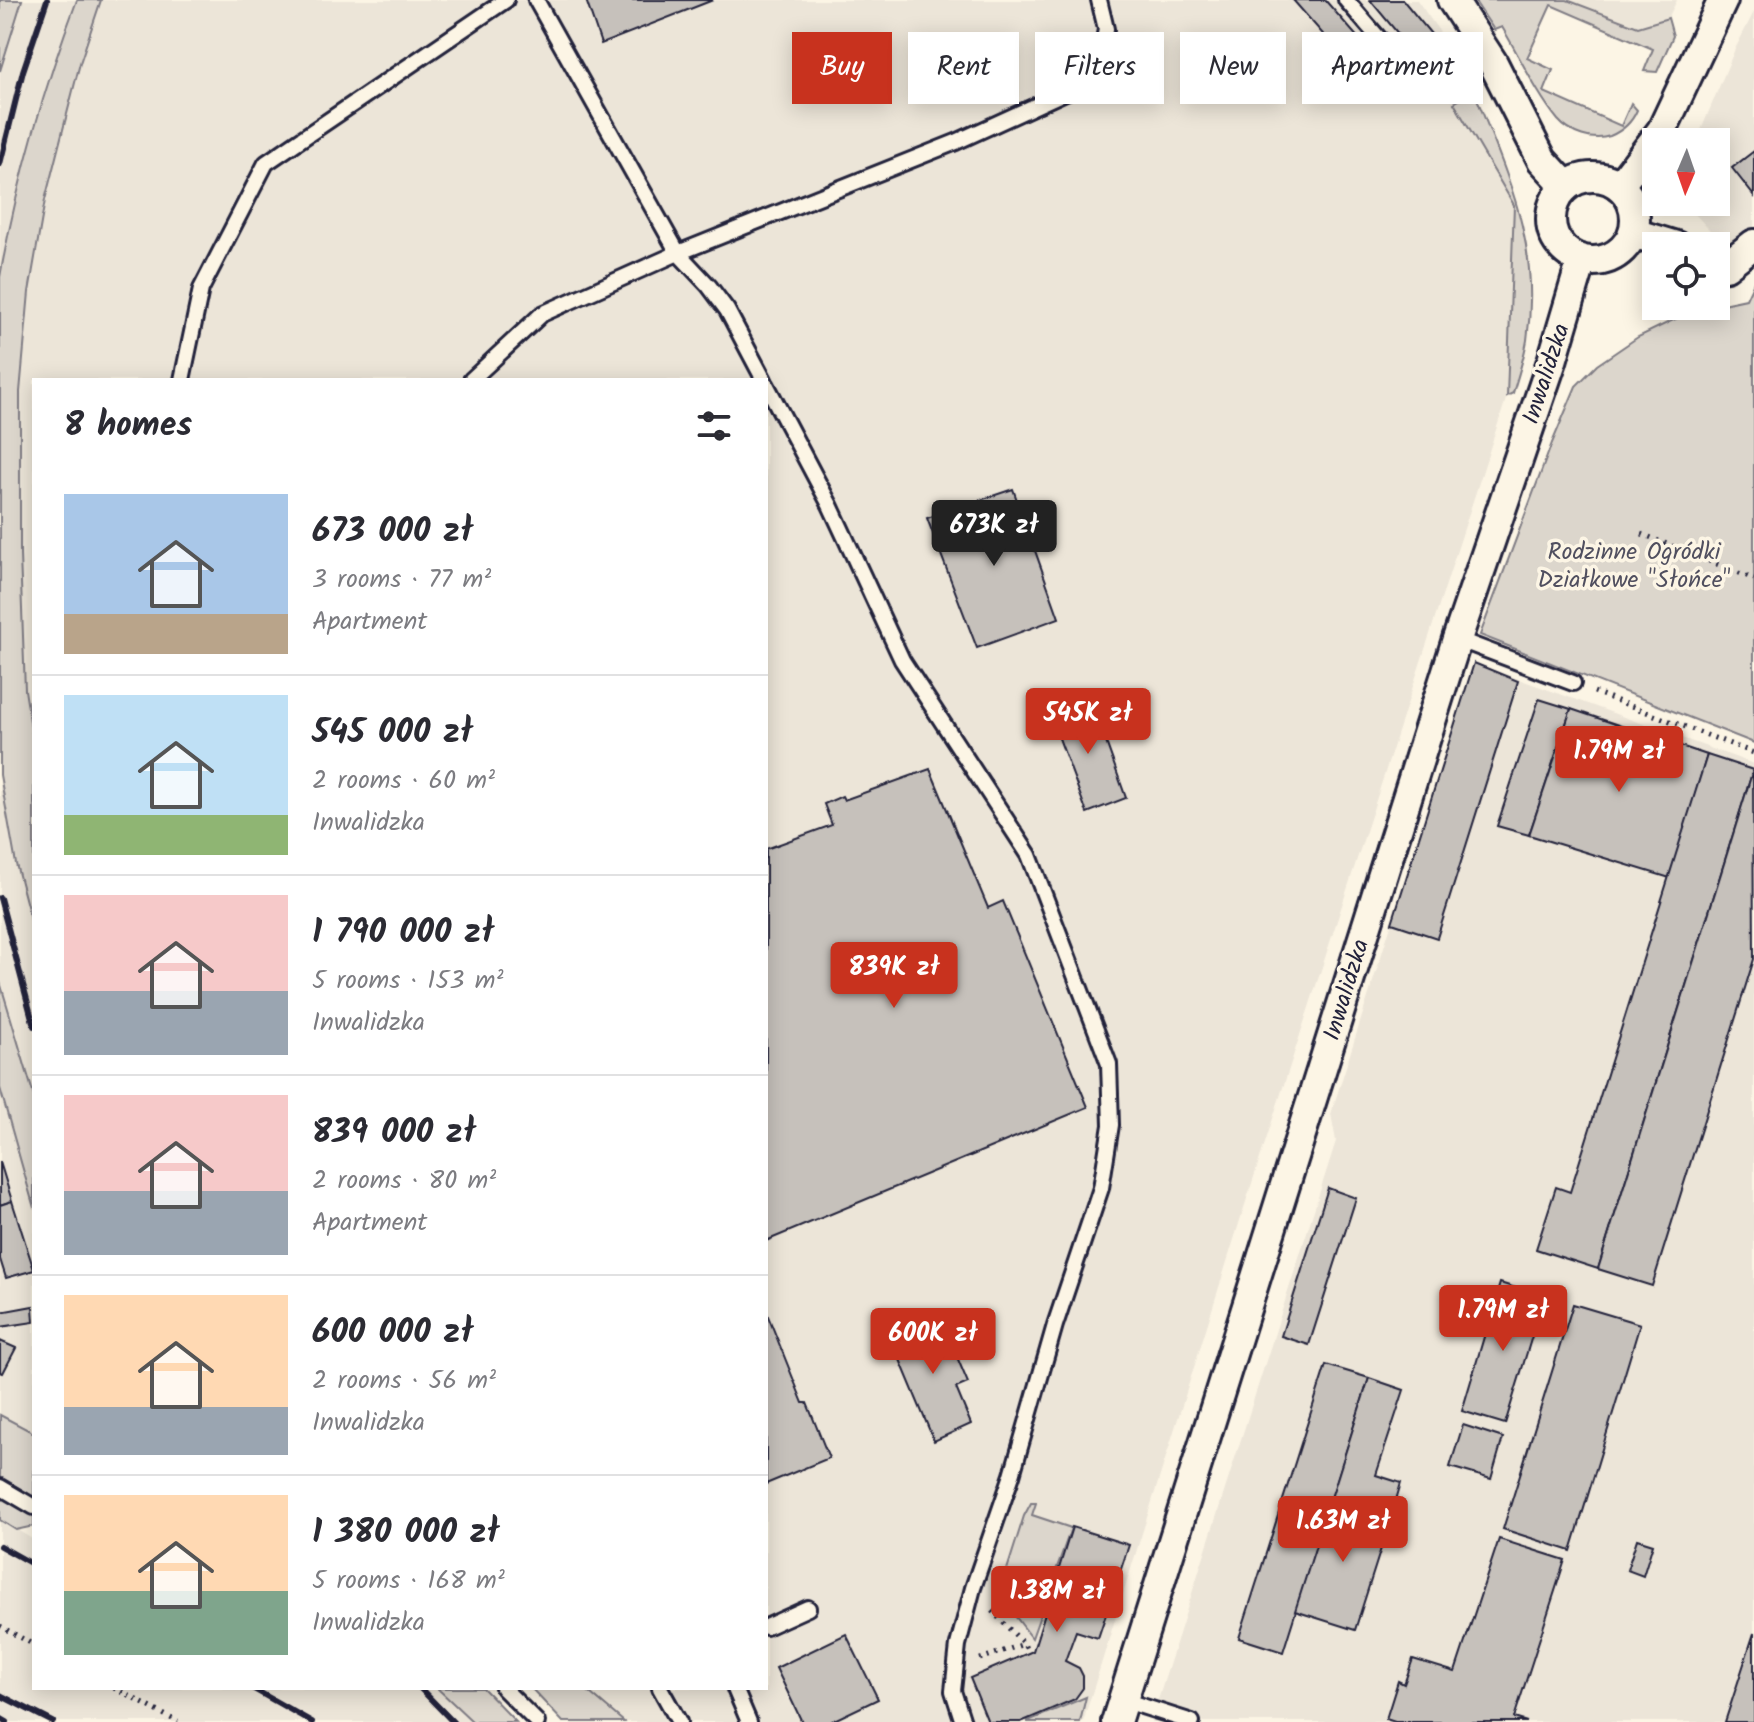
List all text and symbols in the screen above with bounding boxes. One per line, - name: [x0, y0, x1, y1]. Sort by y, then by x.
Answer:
- chip: Buy: [792, 32, 892, 104]
- chip: Rent: [908, 32, 1019, 104]
- chip: Filters: [1035, 32, 1164, 104]
- chip: New: [1180, 32, 1286, 104]
- chip: Apartment: [1302, 32, 1483, 104]
- north arrow: [1642, 128, 1730, 216]
- map controls: [1642, 128, 1730, 320]
- button: locate: [1642, 232, 1730, 320]
- street label: Inwalidzka: [1512, 318, 1582, 430]
- text: 8 homes: [64, 399, 192, 453]
- icon: filters: [692, 404, 736, 448]
- pin: 673K zł: [920, 500, 1068, 568]
- text: 673 000 zł: [312, 505, 473, 559]
- text: 673K zł: [950, 505, 1038, 547]
- icon: home: [128, 526, 224, 622]
- park label: Rodzinne Ogródki Działkowe "Słońce": [1538, 533, 1730, 600]
- text: 3 rooms · 77 m²: [312, 559, 491, 601]
- text: Apartment: [312, 601, 427, 643]
- pin: 545K zł: [1014, 688, 1162, 756]
- text: 545K zł: [1044, 693, 1132, 735]
- text: 545 000 zł: [312, 706, 473, 760]
- pin: 1.79M zł: [1536, 726, 1702, 794]
- icon: home: [128, 727, 224, 823]
- text: 1.79M zł: [1573, 731, 1665, 773]
- text: 2 rooms · 60 m²: [312, 760, 495, 802]
- text: Inwalidzka: [312, 802, 425, 844]
- text: 1 790 000 zł: [312, 906, 494, 960]
- icon: home: [128, 927, 224, 1023]
- street label: Inwalidzka: [1313, 934, 1381, 1046]
- pin: 839K zł: [820, 942, 968, 1010]
- text: 839K zł: [849, 947, 939, 989]
- text: 5 rooms · 153 m²: [312, 960, 503, 1002]
- text: Inwalidzka: [312, 1002, 425, 1044]
- text: 839 000 zł: [312, 1106, 476, 1160]
- icon: home: [128, 1127, 224, 1223]
- text: 2 rooms · 80 m²: [312, 1160, 496, 1202]
- text: Apartment: [312, 1202, 427, 1244]
- pin: 1.79M zł: [1420, 1285, 1586, 1353]
- text: 1.79M zł: [1457, 1290, 1549, 1332]
- text: 600 000 zł: [312, 1306, 473, 1360]
- pin: 600K zł: [859, 1308, 1007, 1376]
- text: 600K zł: [889, 1313, 977, 1355]
- icon: home: [128, 1327, 224, 1423]
- text: 2 rooms · 56 m²: [312, 1360, 496, 1402]
- text: Inwalidzka: [312, 1402, 425, 1444]
- pin: 1.63M zł: [1260, 1496, 1426, 1564]
- text: 1.63M zł: [1296, 1501, 1390, 1543]
- text: 1 380 000 zł: [312, 1506, 499, 1560]
- icon: home: [128, 1527, 224, 1623]
- text: 5 rooms · 168 m²: [312, 1560, 505, 1602]
- pin: 1.38M zł: [974, 1566, 1140, 1634]
- text: 1.38M zł: [1009, 1571, 1105, 1613]
- text: Inwalidzka: [312, 1602, 425, 1644]

